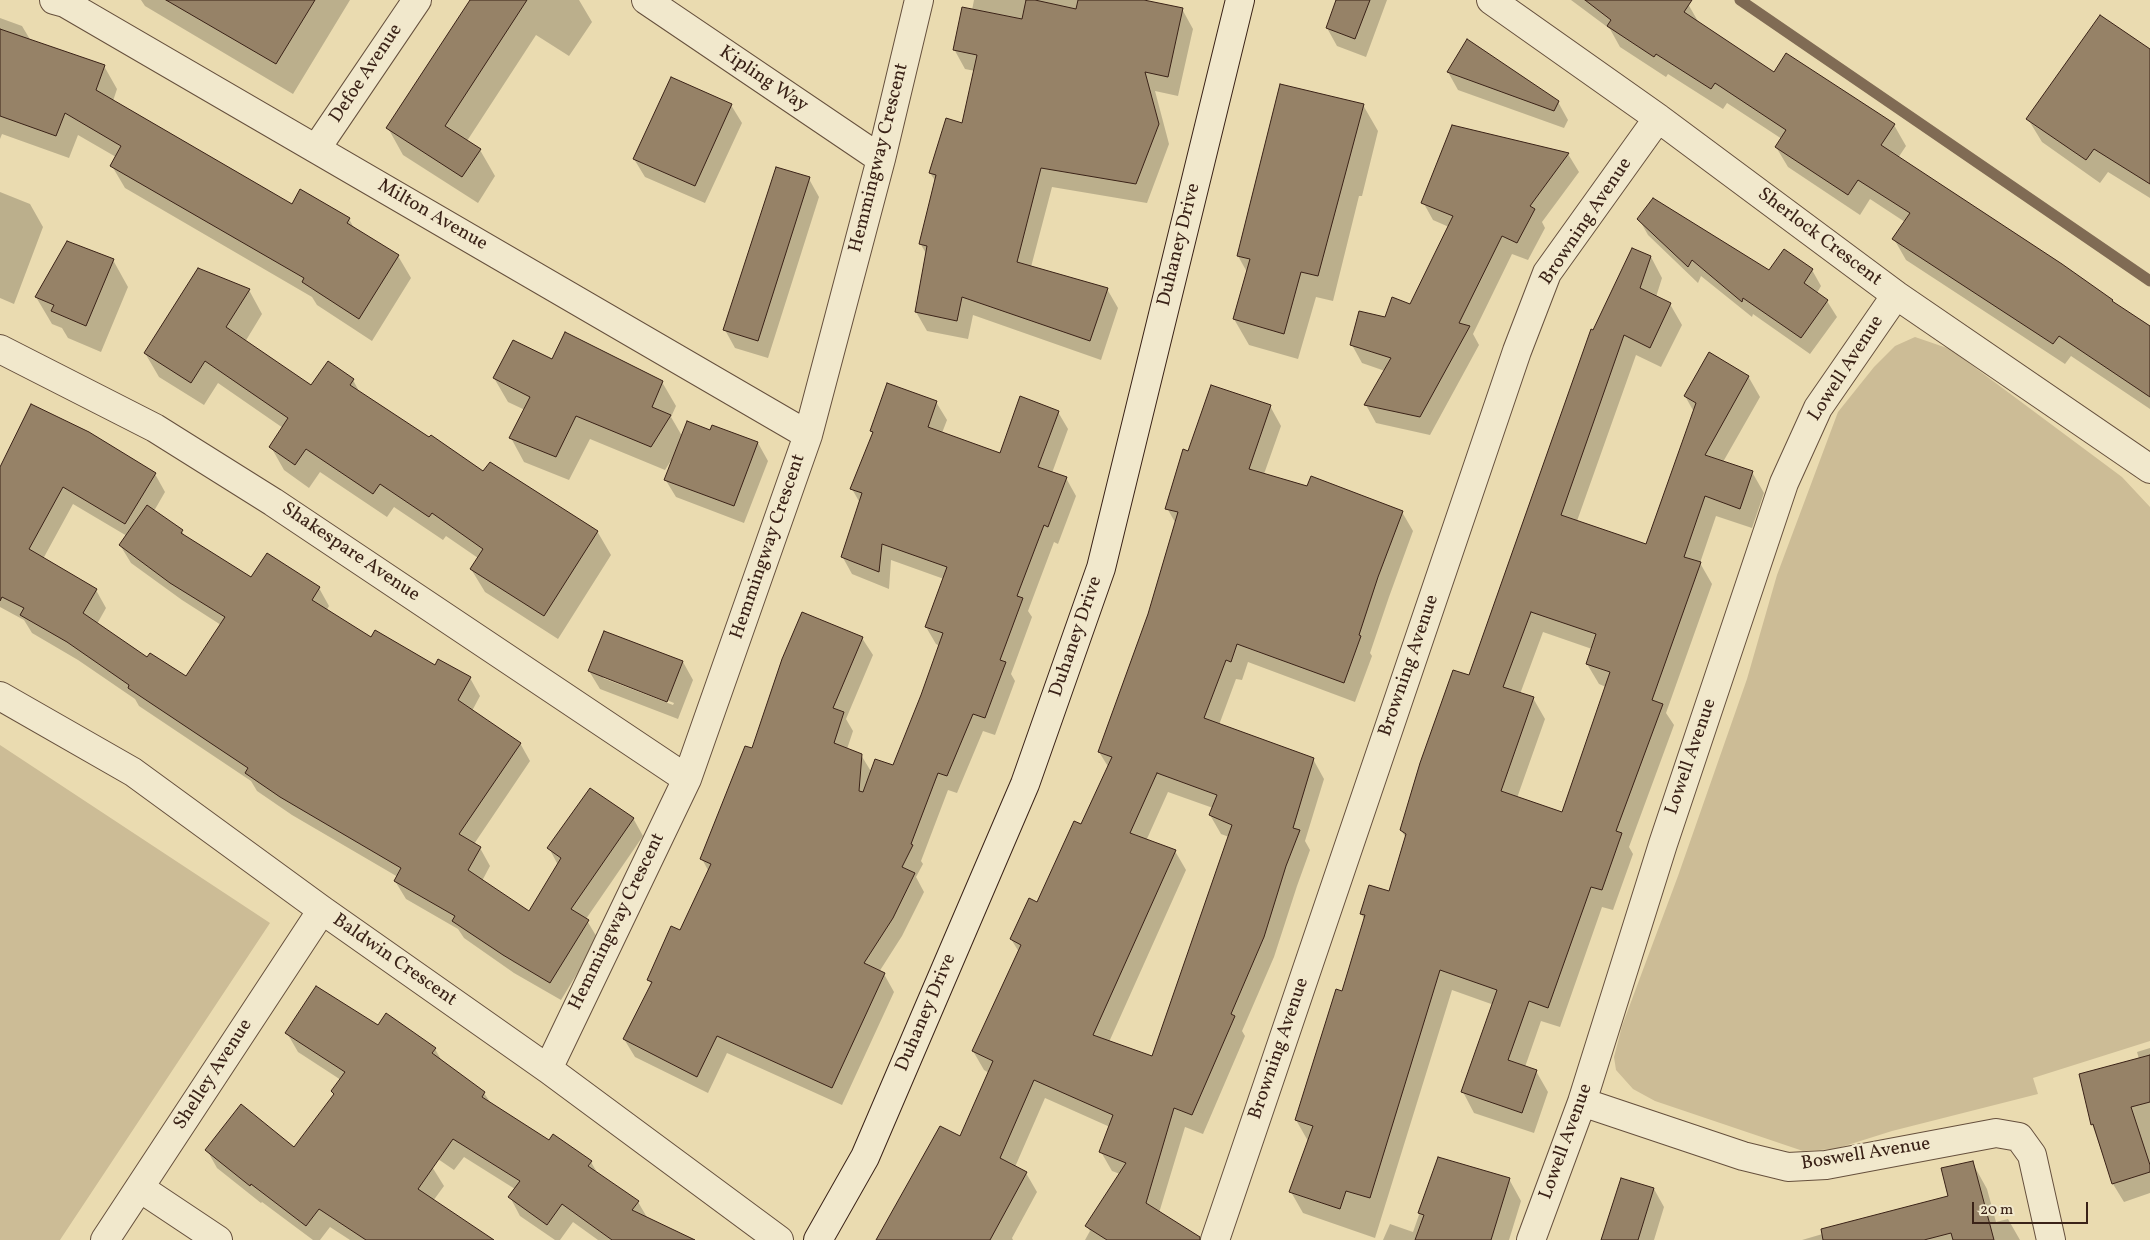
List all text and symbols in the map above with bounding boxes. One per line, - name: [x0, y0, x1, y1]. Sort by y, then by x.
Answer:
- street label: Defoe Avenue: [326, 20, 408, 128]
- street label: Kipling Way: [714, 42, 812, 118]
- street label: Hemmingway Crescent: [845, 61, 915, 255]
- street label: Browning Avenue: [1536, 154, 1638, 290]
- street label: Milton Avenue: [373, 175, 491, 257]
- street label: Duhaney Drive: [1154, 181, 1206, 309]
- street label: Sherlock Crescent: [1752, 184, 1886, 292]
- street label: Lowell Avenue: [1804, 312, 1890, 426]
- street label: Hemmingway Crescent: [727, 451, 811, 643]
- street label: Shakespare Avenue: [277, 498, 423, 608]
- street label: Duhaney Drive: [1046, 574, 1108, 700]
- street label: Browning Avenue: [1375, 592, 1445, 740]
- street label: Lowell Avenue: [1661, 696, 1723, 818]
- street label: Hemmingway Crescent: [565, 830, 671, 1014]
- street label: Baldwin Crescent: [328, 910, 460, 1012]
- street label: Duhaney Drive: [892, 951, 962, 1075]
- street label: Browning Avenue: [1245, 975, 1315, 1123]
- street label: Shelley Avenue: [170, 1015, 258, 1135]
- street label: Lowell Avenue: [1536, 1081, 1598, 1203]
- street label: Boswell Avenue: [1800, 1134, 1932, 1176]
- scale bar: [1975, 1192, 2091, 1224]
- text: 20 m: [1980, 1200, 2013, 1221]

